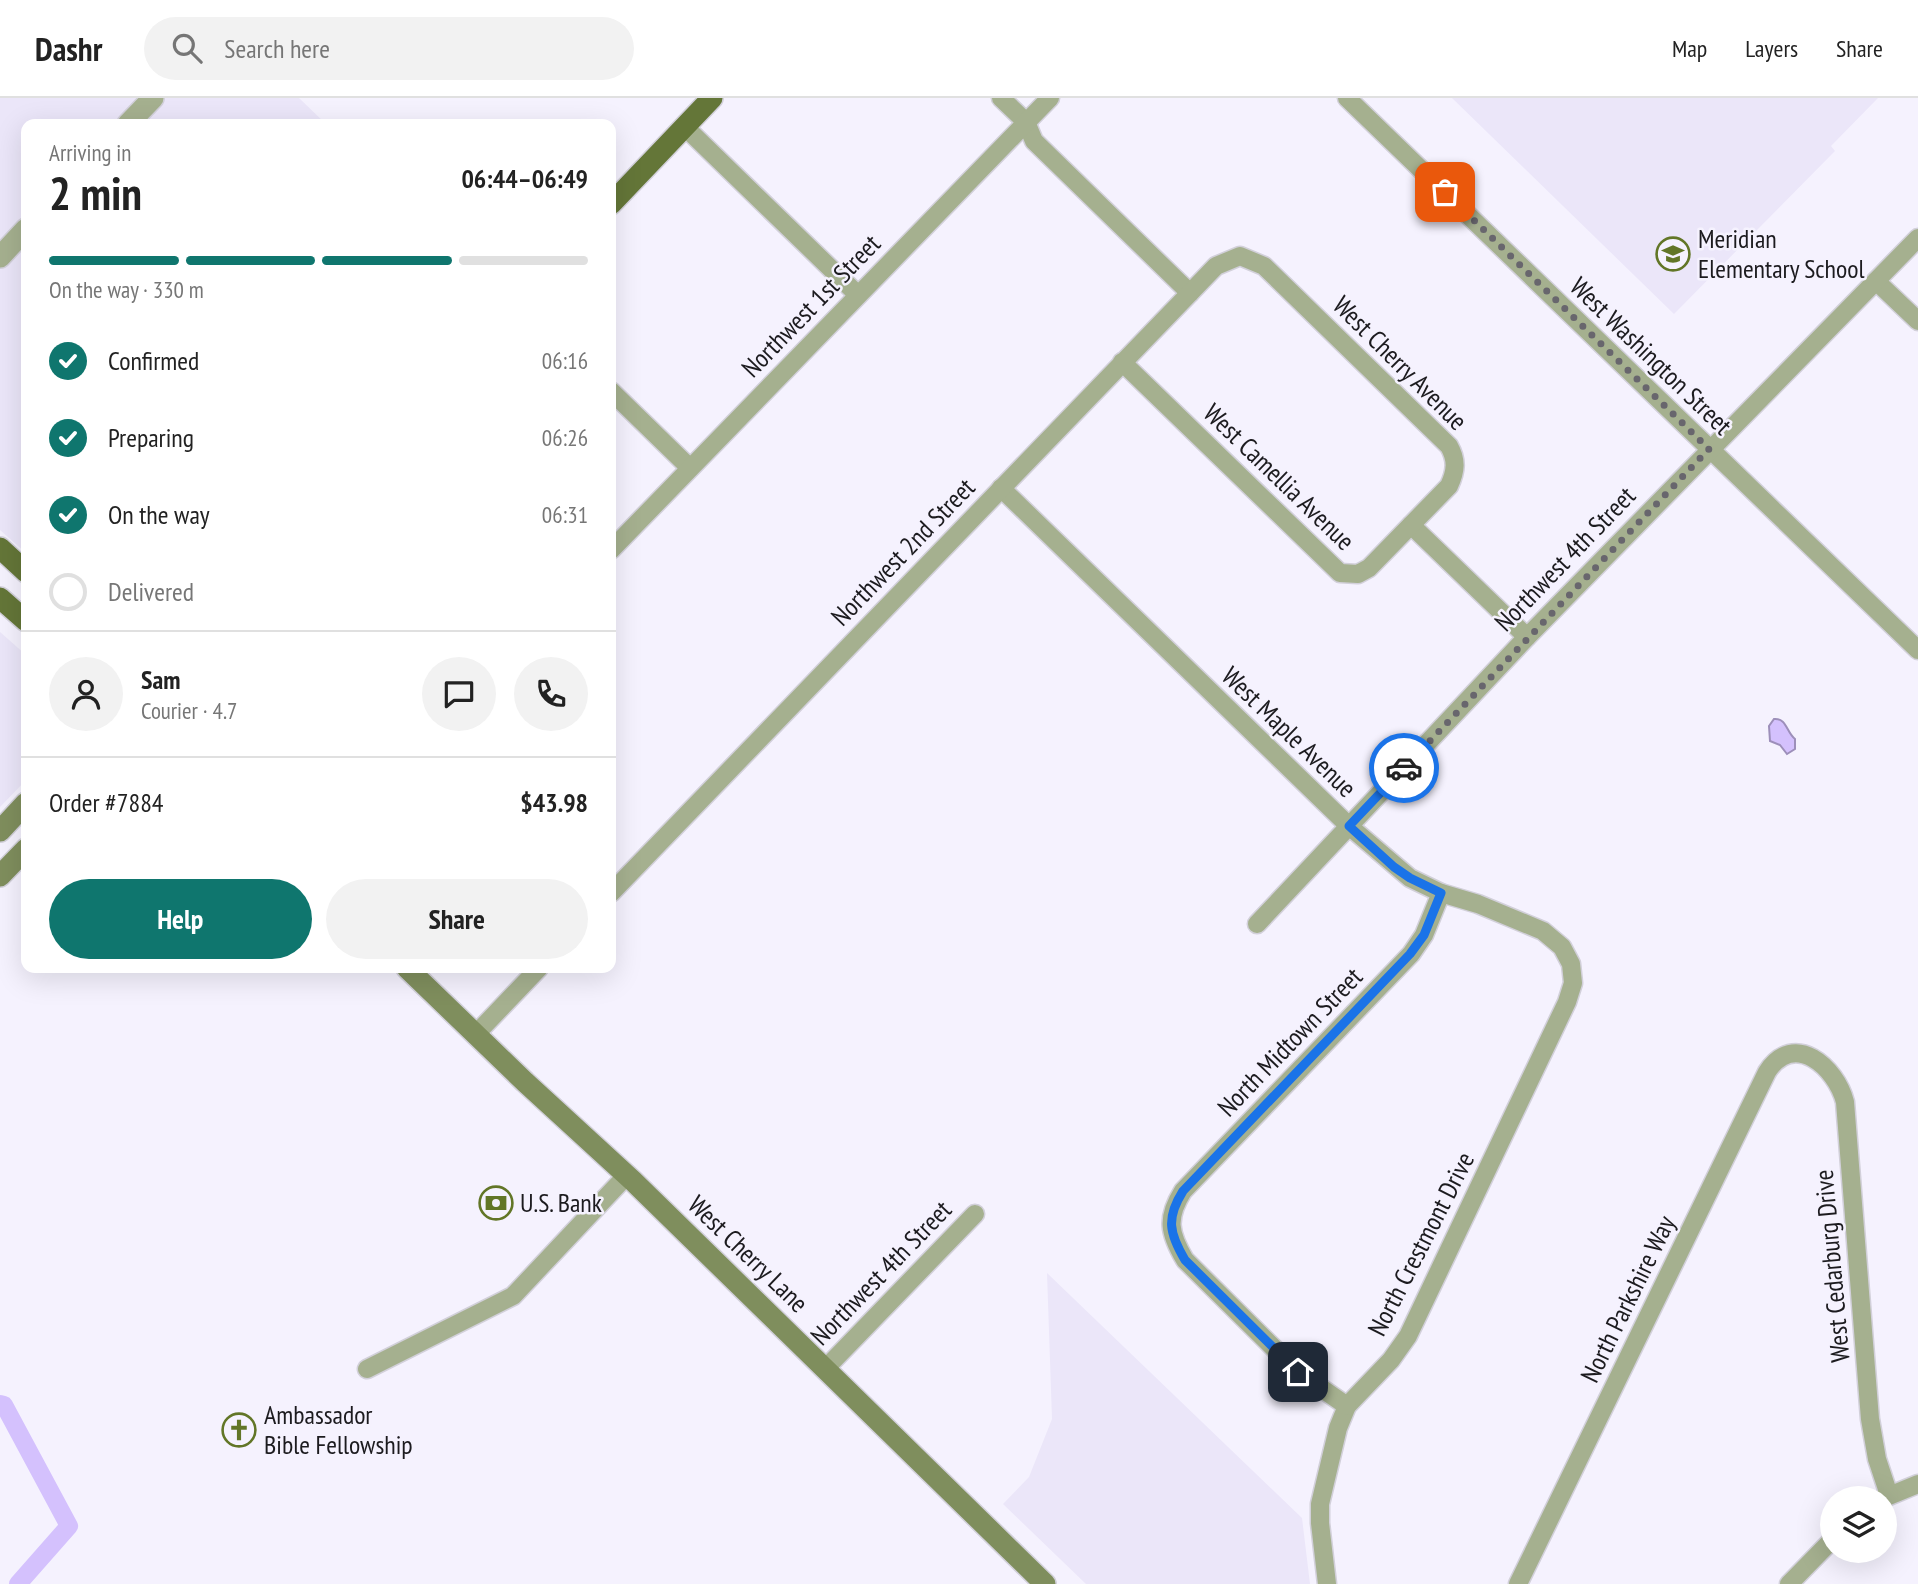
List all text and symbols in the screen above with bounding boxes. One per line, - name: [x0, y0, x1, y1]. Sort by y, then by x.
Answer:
- search box: [144, 17, 634, 80]
- text: Dashr: [35, 27, 102, 70]
- icon: search: [168, 29, 206, 67]
- text: Search here: [224, 32, 330, 65]
- text: Map: [1672, 33, 1707, 64]
- text: Layers: [1745, 33, 1798, 64]
- text: Share: [1836, 33, 1883, 64]
- text: Arriving in: [49, 138, 131, 167]
- text: 06:44–06:49: [461, 162, 588, 195]
- pin: [1415, 162, 1475, 222]
- text: 2 min: [49, 163, 142, 223]
- icon: bag: [1426, 173, 1464, 211]
- place label: Meridian Elementary School: [1698, 222, 1865, 285]
- street label: Northwest 1st Street: [734, 227, 887, 384]
- school or university icon: Meridian Elementary School: [1654, 235, 1692, 273]
- street label: West Washington Street: [1563, 270, 1739, 441]
- text: On the way · 330 m: [49, 275, 204, 304]
- street label: West Cherry Avenue: [1326, 289, 1474, 437]
- icon: check: [49, 342, 87, 380]
- text: Confirmed: [108, 344, 199, 377]
- text: 06:16: [542, 346, 588, 375]
- street label: West Camellia Avenue: [1197, 396, 1362, 557]
- icon: check: [49, 419, 87, 457]
- text: Preparing: [108, 421, 194, 454]
- text: 06:26: [542, 423, 588, 452]
- street label: Northwest 2nd Street: [824, 471, 981, 632]
- street label: Northwest 4th Street: [1487, 479, 1642, 638]
- icon: check: [49, 496, 87, 534]
- text: On the way: [108, 498, 210, 531]
- text: 06:31: [542, 500, 588, 529]
- text: Delivered: [108, 575, 194, 608]
- button: person: [49, 657, 123, 731]
- button: chat: [422, 657, 496, 731]
- button: phone: [514, 657, 588, 731]
- street label: West Maple Avenue: [1215, 659, 1364, 804]
- text: Sam: [141, 663, 180, 696]
- text: Courier · 4.7: [141, 696, 237, 725]
- courier: [1369, 733, 1439, 803]
- icon: car: [1385, 749, 1423, 787]
- text: Order #7884: [49, 786, 164, 819]
- text: $43.98: [520, 786, 588, 819]
- button: Help: [49, 879, 312, 959]
- button: Share: [326, 879, 588, 959]
- street label: North Midtown Street: [1210, 960, 1369, 1123]
- street label: North Crestmont Drive: [1360, 1146, 1481, 1341]
- street label: West Cedarburg Drive: [1807, 1168, 1856, 1364]
- bank icon: U.S. Bank: [477, 1184, 515, 1222]
- place label: U.S. Bank: [520, 1186, 602, 1219]
- street label: West Cherry Lane: [681, 1188, 815, 1319]
- street label: Northwest 4th Street: [803, 1193, 958, 1352]
- street label: North Parkshire Way: [1573, 1210, 1682, 1387]
- pin: [1268, 1342, 1328, 1402]
- icon: home: [1279, 1353, 1317, 1391]
- place label: Ambassador Bible Fellowship: [264, 1398, 413, 1461]
- church icon: Ambassador Bible Fellowship: [220, 1411, 258, 1449]
- map controls: [1820, 1486, 1897, 1563]
- button: layers: [1820, 1486, 1897, 1563]

